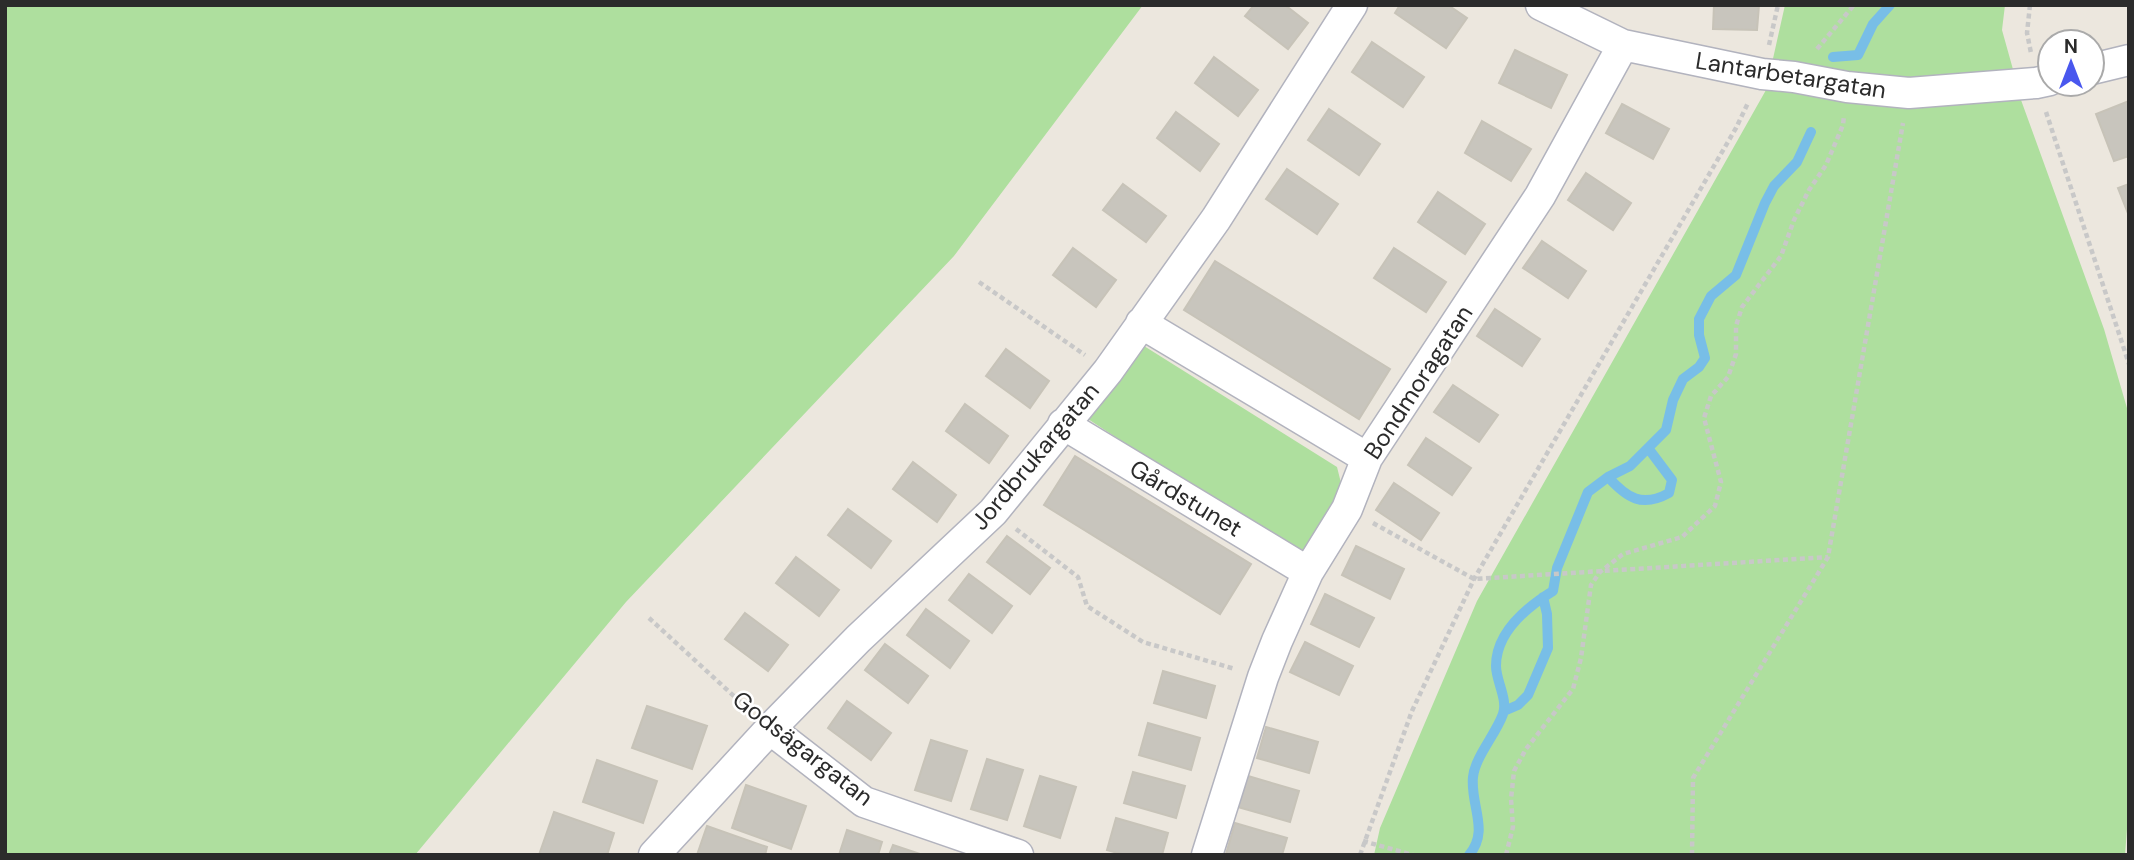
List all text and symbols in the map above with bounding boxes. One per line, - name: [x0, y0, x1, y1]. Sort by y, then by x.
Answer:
- north arrow: [2036, 28, 2106, 98]
- text: N: [2064, 34, 2078, 59]
- street label: Lantarbetargatan: [1694, 45, 1888, 105]
- street label: Bondmoragatan: [1357, 299, 1479, 465]
- street label: Jordbrukargatan: [964, 376, 1106, 536]
- street label: Gårdstunet: [1124, 452, 1248, 544]
- street label: Godsägargatan: [726, 683, 880, 813]

